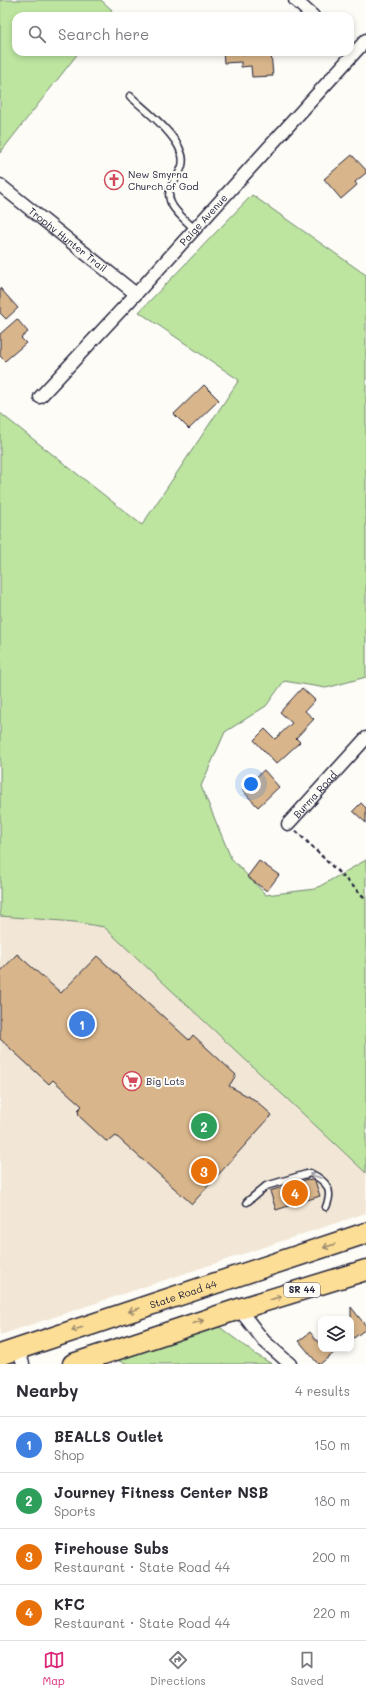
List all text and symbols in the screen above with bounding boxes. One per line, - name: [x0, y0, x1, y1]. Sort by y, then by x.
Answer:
- search box: [12, 12, 354, 56]
- icon: search: [26, 23, 48, 45]
- text: Search here: [58, 24, 149, 44]
- place label: New Smyrna Church of God: [128, 167, 199, 193]
- church icon: New Smyrna Church of God: [103, 169, 125, 191]
- street label: Paige Avenue: [176, 191, 230, 249]
- street label: Trophy Hunter Trail: [26, 204, 110, 275]
- street label: Burma Road: [290, 768, 340, 821]
- your location: [241, 774, 261, 794]
- pin: 1: [69, 1009, 95, 1039]
- supermarket icon: Big Lots: [121, 1070, 143, 1092]
- place label: Big Lots: [146, 1074, 185, 1088]
- pin: 2: [191, 1111, 217, 1141]
- pin: 3: [191, 1156, 217, 1186]
- one-way arrow: [308, 1172, 321, 1179]
- pin: 4: [282, 1178, 308, 1208]
- one-way arrow: [323, 1242, 335, 1250]
- street label: State Road 44: [148, 1276, 219, 1312]
- road number: SR 44: [284, 1283, 320, 1297]
- one-way arrow: [269, 1294, 282, 1301]
- one-way arrow: [128, 1307, 140, 1315]
- map controls: [318, 1316, 354, 1352]
- button: layers: [318, 1316, 354, 1352]
- one-way arrow: [192, 1318, 204, 1326]
- one-way arrow: [71, 1326, 84, 1333]
- text: Nearby: [16, 1379, 78, 1401]
- text: 4 results: [295, 1382, 350, 1399]
- text: BEALLS Outlet: [54, 1426, 163, 1446]
- text: 1: [26, 1436, 32, 1453]
- text: 150 m: [314, 1436, 350, 1453]
- text: Shop: [54, 1446, 84, 1463]
- text: Journey Fitness Center NSB: [54, 1482, 268, 1502]
- text: 2: [25, 1492, 33, 1509]
- text: 180 m: [314, 1492, 350, 1509]
- text: Sports: [54, 1502, 96, 1519]
- text: Firehouse Subs: [54, 1538, 169, 1558]
- text: 3: [25, 1548, 33, 1565]
- text: 200 m: [312, 1548, 350, 1565]
- text: Restaurant · State Road 44: [54, 1558, 230, 1575]
- text: KFC: [54, 1594, 85, 1614]
- text: 4: [25, 1604, 33, 1621]
- text: 220 m: [313, 1604, 350, 1621]
- text: Restaurant · State Road 44: [54, 1614, 230, 1631]
- tab: Map: [43, 1649, 65, 1688]
- tab: Directions: [150, 1649, 206, 1688]
- tab: Saved: [291, 1649, 323, 1688]

